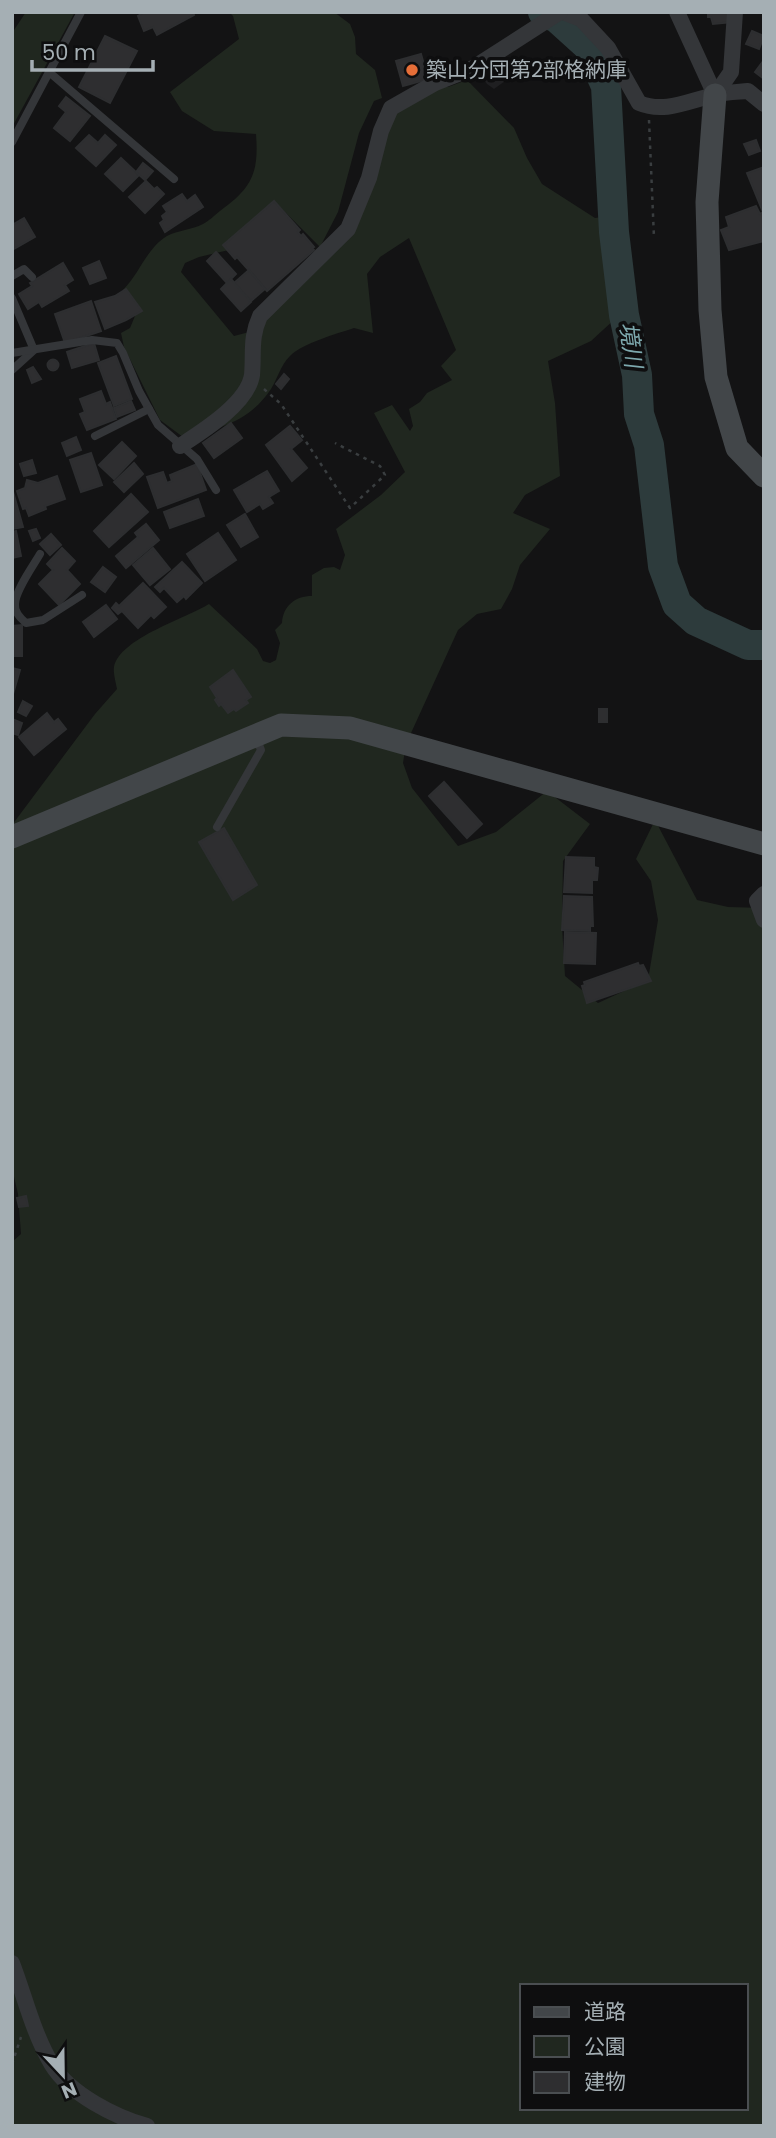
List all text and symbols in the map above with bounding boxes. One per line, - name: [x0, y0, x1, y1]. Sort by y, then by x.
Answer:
- scale bar: [32, 28, 152, 72]
- text: 50 m: [42, 38, 96, 67]
- place label: 築山分団第2部格納庫: [426, 55, 627, 84]
- marker: 築山分団第2部格納庫: [404, 62, 420, 78]
- water label: 境川: [612, 320, 650, 373]
- legend: [520, 1984, 748, 2110]
- text: 道路: [584, 1997, 626, 2026]
- text: 公園: [584, 2032, 626, 2061]
- north arrow: [28, 2040, 98, 2110]
- text: 建物: [584, 2067, 626, 2096]
- text: N: [57, 2075, 81, 2105]

